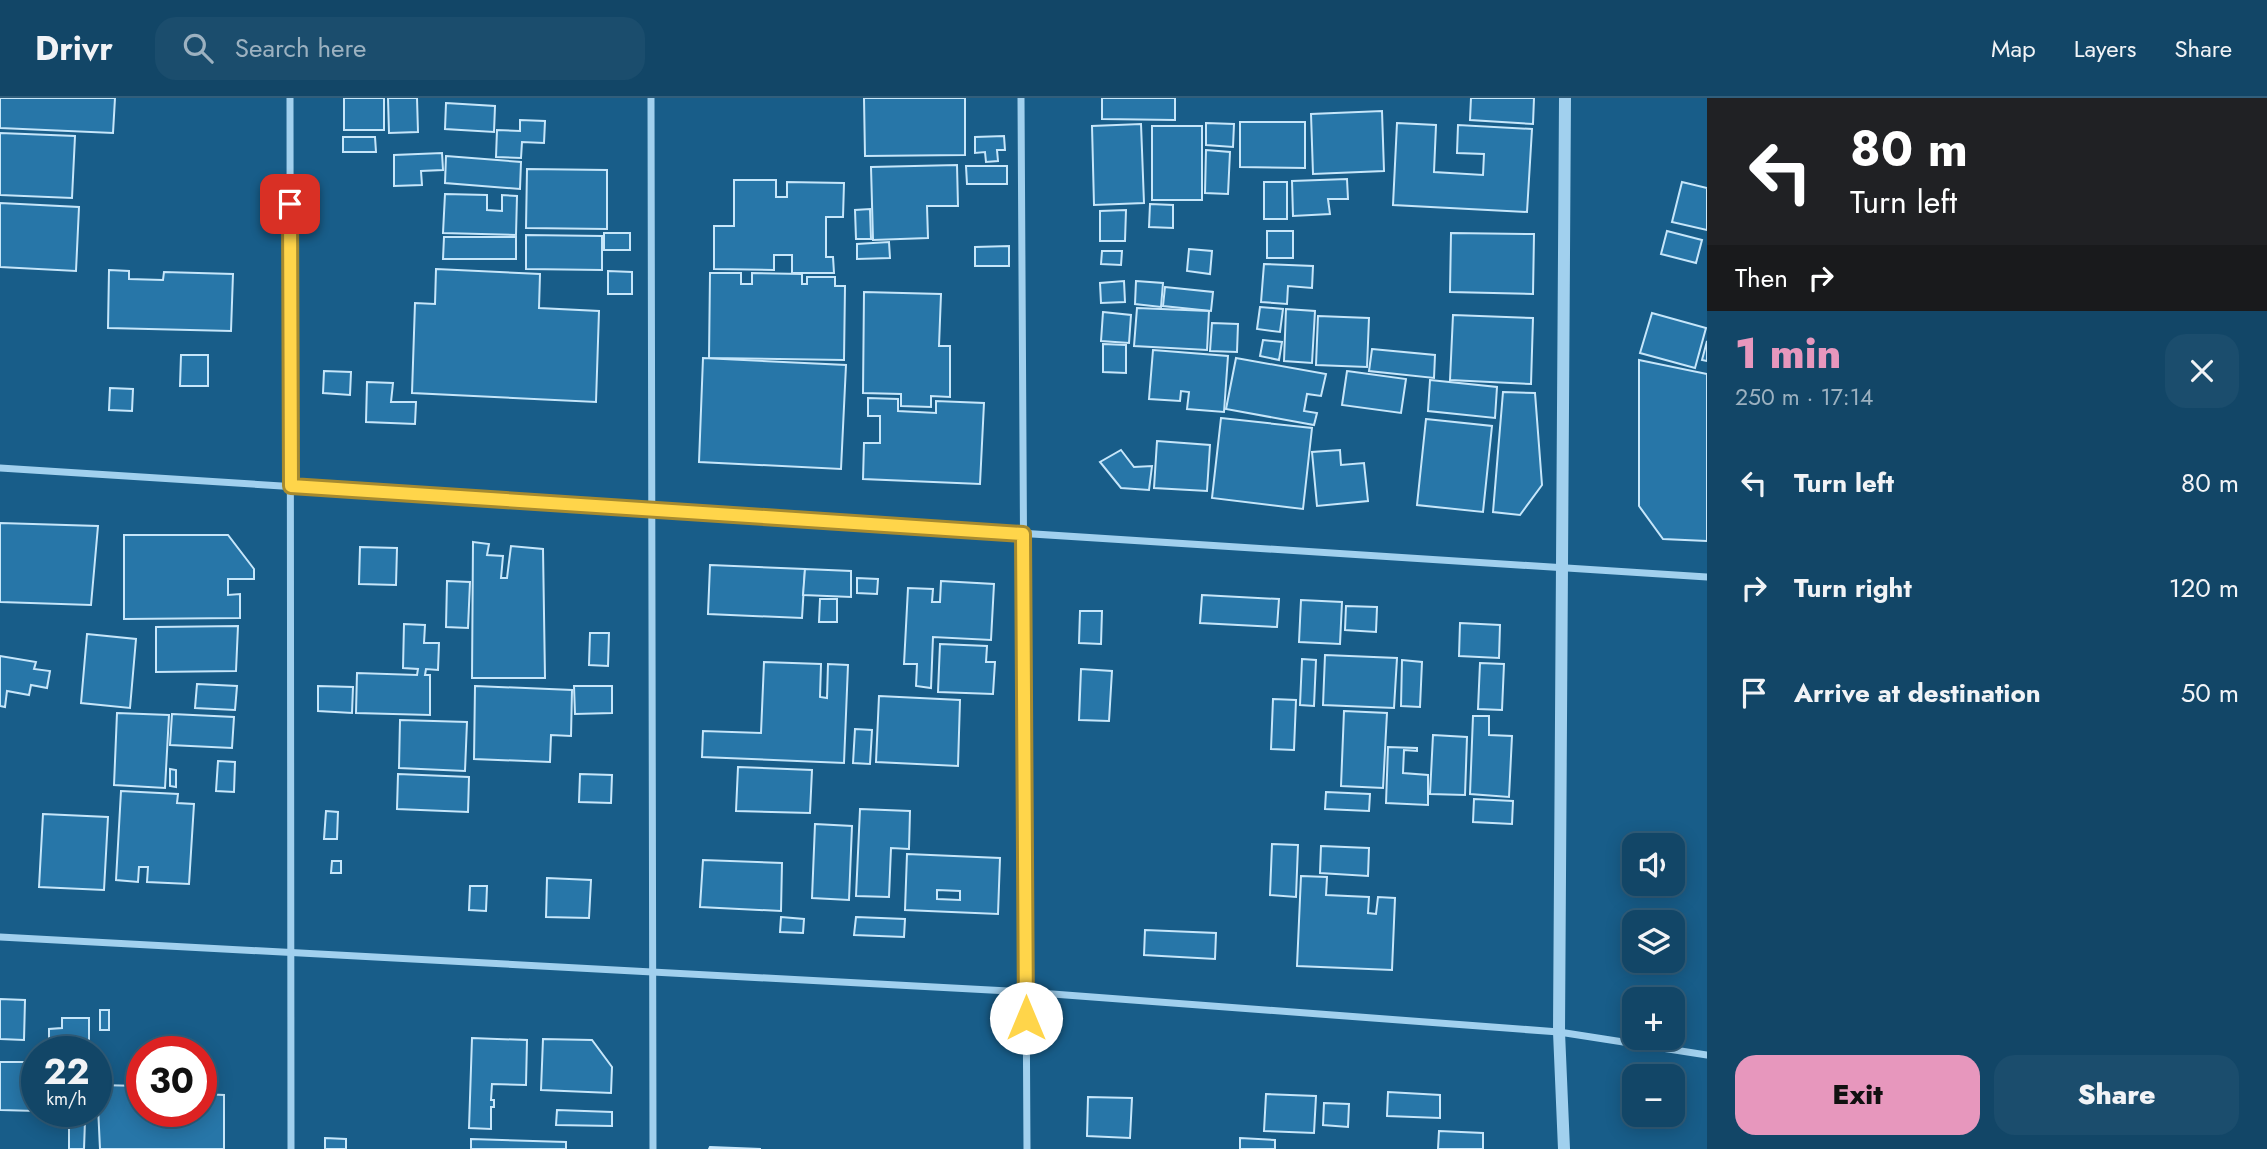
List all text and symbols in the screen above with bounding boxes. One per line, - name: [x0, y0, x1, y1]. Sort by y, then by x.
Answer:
- search box: [155, 17, 645, 80]
- text: Drivr: [35, 25, 113, 72]
- icon: search: [179, 29, 217, 67]
- text: Search here: [235, 29, 366, 67]
- text: Map: [1991, 31, 2036, 66]
- text: Layers: [2074, 31, 2136, 66]
- text: Share: [2174, 31, 2232, 66]
- text: 80 m: [1850, 114, 1968, 184]
- icon: left: [1735, 126, 1826, 217]
- pin: [260, 174, 320, 234]
- text: Turn left: [1850, 179, 1957, 225]
- icon: arrive: [271, 185, 309, 223]
- text: Then: [1735, 259, 1788, 297]
- icon: right: [1802, 259, 1840, 297]
- text: 1 min: [1735, 323, 1841, 384]
- button: close: [2165, 334, 2239, 408]
- text: 250 m · 17:14: [1735, 380, 1873, 414]
- icon: left: [1735, 464, 1773, 502]
- text: Turn left: [1794, 464, 1894, 502]
- text: 80 m: [2181, 464, 2239, 502]
- icon: right: [1735, 569, 1773, 607]
- text: Turn right: [1794, 569, 1912, 607]
- text: 120 m: [2169, 569, 2239, 607]
- icon: arrive: [1735, 674, 1773, 712]
- text: Arrive at destination: [1794, 674, 2041, 712]
- text: 50 m: [2181, 674, 2239, 712]
- map controls: [1622, 833, 1685, 1127]
- button: sound: [1622, 833, 1685, 896]
- button: layers: [1622, 910, 1685, 973]
- position arrow: [989, 981, 1063, 1055]
- button: +: [1622, 987, 1685, 1050]
- speed limit sign: 30: [126, 1036, 217, 1127]
- text: 22: [44, 1047, 89, 1097]
- button: Exit: [1735, 1055, 1980, 1135]
- button: Share: [1994, 1055, 2239, 1135]
- button: −: [1622, 1064, 1685, 1127]
- text: km/h: [46, 1086, 87, 1112]

